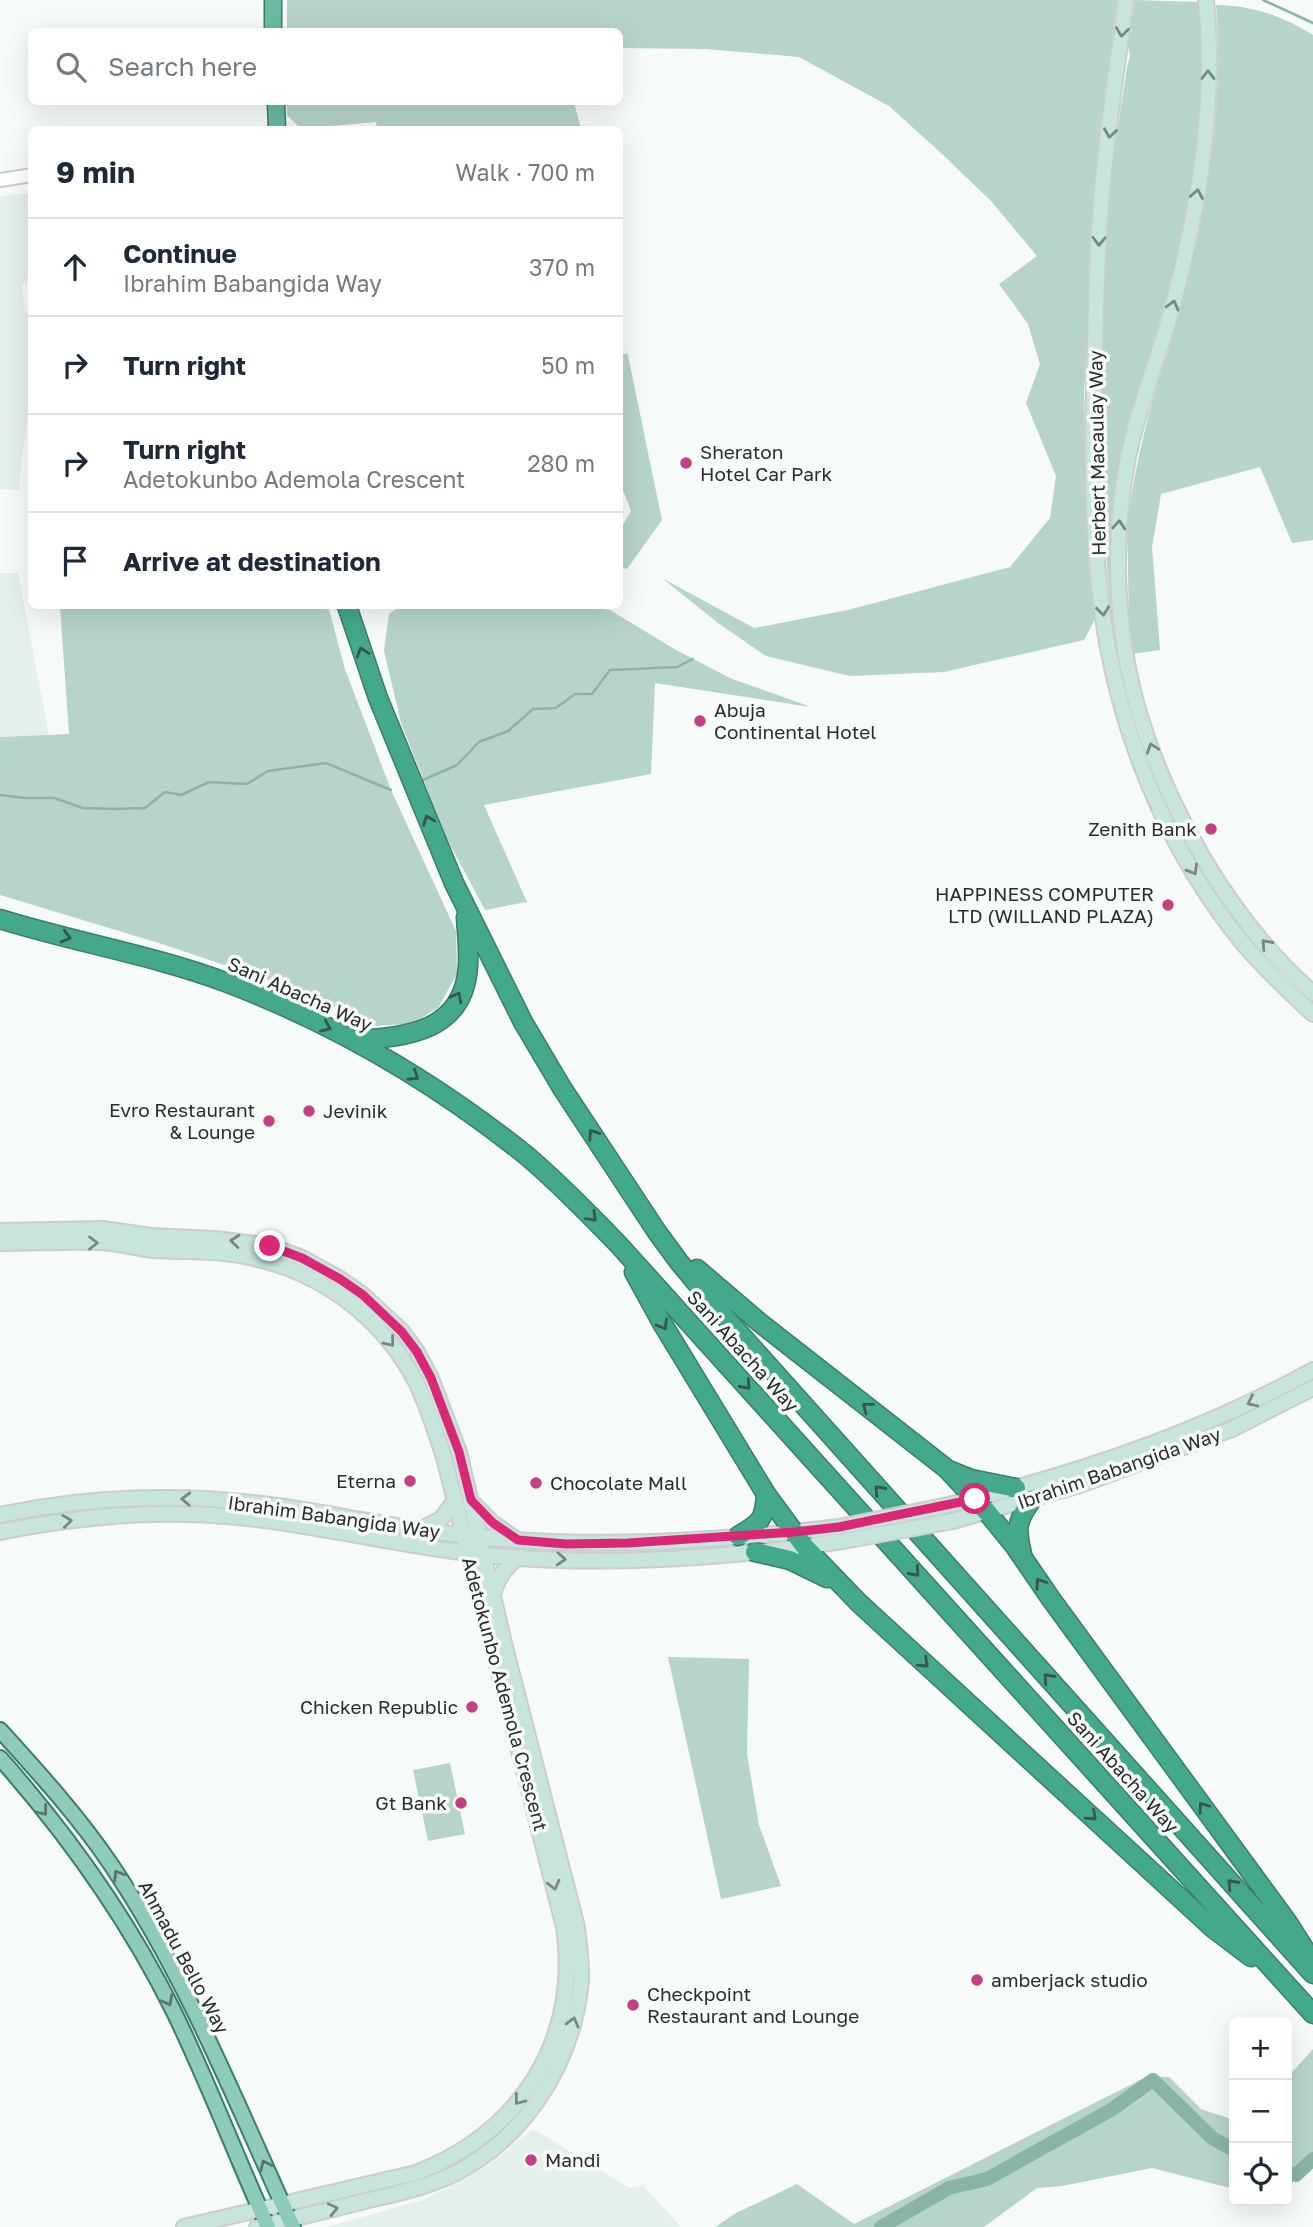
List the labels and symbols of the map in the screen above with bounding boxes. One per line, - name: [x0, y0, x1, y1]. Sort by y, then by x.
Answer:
- one-way arrow: [1115, 27, 1130, 38]
- one-way arrow: [1200, 69, 1216, 80]
- one-way arrow: [1102, 127, 1117, 138]
- one-way arrow: [1189, 188, 1204, 200]
- one-way arrow: [1092, 235, 1107, 246]
- one-way arrow: [1164, 299, 1179, 311]
- street label: Herbert Macaulay Way: [1083, 350, 1110, 556]
- place label: Sheraton Hotel Car Park: [700, 440, 833, 485]
- marker: Sheraton Hotel Car Park: [678, 455, 694, 471]
- one-way arrow: [1111, 519, 1126, 530]
- one-way arrow: [1096, 605, 1111, 616]
- one-way arrow: [356, 646, 371, 658]
- place label: Abuja Continental Hotel: [714, 698, 876, 743]
- marker: Abuja Continental Hotel: [692, 713, 708, 729]
- one-way arrow: [1146, 743, 1160, 755]
- one-way arrow: [423, 815, 437, 827]
- place label: Zenith Bank: [1088, 817, 1197, 840]
- marker: Zenith Bank: [1203, 821, 1219, 837]
- one-way arrow: [1184, 862, 1197, 875]
- place label: HAPPINESS COMPUTER LTD (WILLAND PLAZA): [935, 882, 1154, 927]
- marker: HAPPINESS COMPUTER LTD (WILLAND PLAZA): [1160, 897, 1176, 913]
- one-way arrow: [60, 929, 72, 943]
- one-way arrow: [1261, 939, 1274, 952]
- street label: Sani Abacha Way: [224, 951, 376, 1036]
- one-way arrow: [449, 992, 463, 1005]
- one-way arrow: [319, 1019, 332, 1033]
- one-way arrow: [407, 1067, 420, 1080]
- place label: Evro Restaurant & Lounge: [109, 1098, 255, 1143]
- place label: Jevinik: [323, 1099, 388, 1122]
- marker: Jevinik: [301, 1103, 317, 1119]
- marker: Evro Restaurant & Lounge: [261, 1113, 277, 1129]
- one-way arrow: [588, 1129, 601, 1142]
- one-way arrow: [584, 1209, 597, 1222]
- route end: [254, 1230, 285, 1261]
- one-way arrow: [230, 1233, 241, 1248]
- one-way arrow: [88, 1235, 98, 1251]
- street label: Sani Abacha Way: [683, 1285, 804, 1416]
- one-way arrow: [655, 1318, 668, 1331]
- one-way arrow: [382, 1333, 394, 1346]
- one-way arrow: [737, 1377, 750, 1390]
- one-way arrow: [1247, 1393, 1259, 1407]
- one-way arrow: [863, 1402, 875, 1415]
- street label: Ibrahim Babangida Way: [1014, 1422, 1224, 1513]
- place label: Eterna: [336, 1469, 396, 1492]
- place label: Chocolate Mall: [550, 1471, 687, 1494]
- marker: Eterna: [402, 1473, 418, 1489]
- marker: Chocolate Mall: [528, 1475, 544, 1491]
- route start: [959, 1483, 990, 1514]
- one-way arrow: [875, 1485, 887, 1498]
- street label: Ibrahim Babangida Way: [227, 1490, 442, 1543]
- one-way arrow: [181, 1492, 192, 1507]
- one-way arrow: [62, 1514, 73, 1529]
- one-way arrow: [556, 1551, 567, 1566]
- street label: Adetokunbo Ademola Crescent: [458, 1554, 553, 1833]
- one-way arrow: [906, 1564, 919, 1577]
- one-way arrow: [1036, 1578, 1048, 1591]
- one-way arrow: [916, 1654, 929, 1667]
- one-way arrow: [1044, 1673, 1056, 1686]
- place label: Chicken Republic: [300, 1695, 458, 1718]
- marker: Chicken Republic: [464, 1699, 480, 1715]
- street label: Sani Abacha Way: [1063, 1706, 1184, 1837]
- place label: Gt Bank: [375, 1791, 447, 1814]
- marker: Gt Bank: [453, 1795, 469, 1811]
- one-way arrow: [1198, 1802, 1211, 1815]
- one-way arrow: [35, 1803, 48, 1815]
- one-way arrow: [1084, 1808, 1097, 1821]
- one-way arrow: [113, 1870, 126, 1883]
- street label: Ahmadu Bello Way: [134, 1876, 235, 2038]
- one-way arrow: [546, 1879, 560, 1891]
- one-way arrow: [1228, 1879, 1241, 1892]
- place label: amberjack studio: [991, 1968, 1148, 1991]
- marker: amberjack studio: [969, 1972, 985, 1988]
- place label: Checkpoint Restaurant and Lounge: [647, 1982, 859, 2027]
- one-way arrow: [160, 1994, 173, 2006]
- marker: Checkpoint Restaurant and Lounge: [625, 1997, 641, 2013]
- one-way arrow: [565, 2016, 579, 2028]
- one-way arrow: [514, 2092, 527, 2104]
- place label: Mandi: [545, 2148, 601, 2171]
- marker: Mandi: [523, 2152, 539, 2168]
- one-way arrow: [259, 2160, 273, 2172]
- one-way arrow: [327, 2202, 339, 2217]

